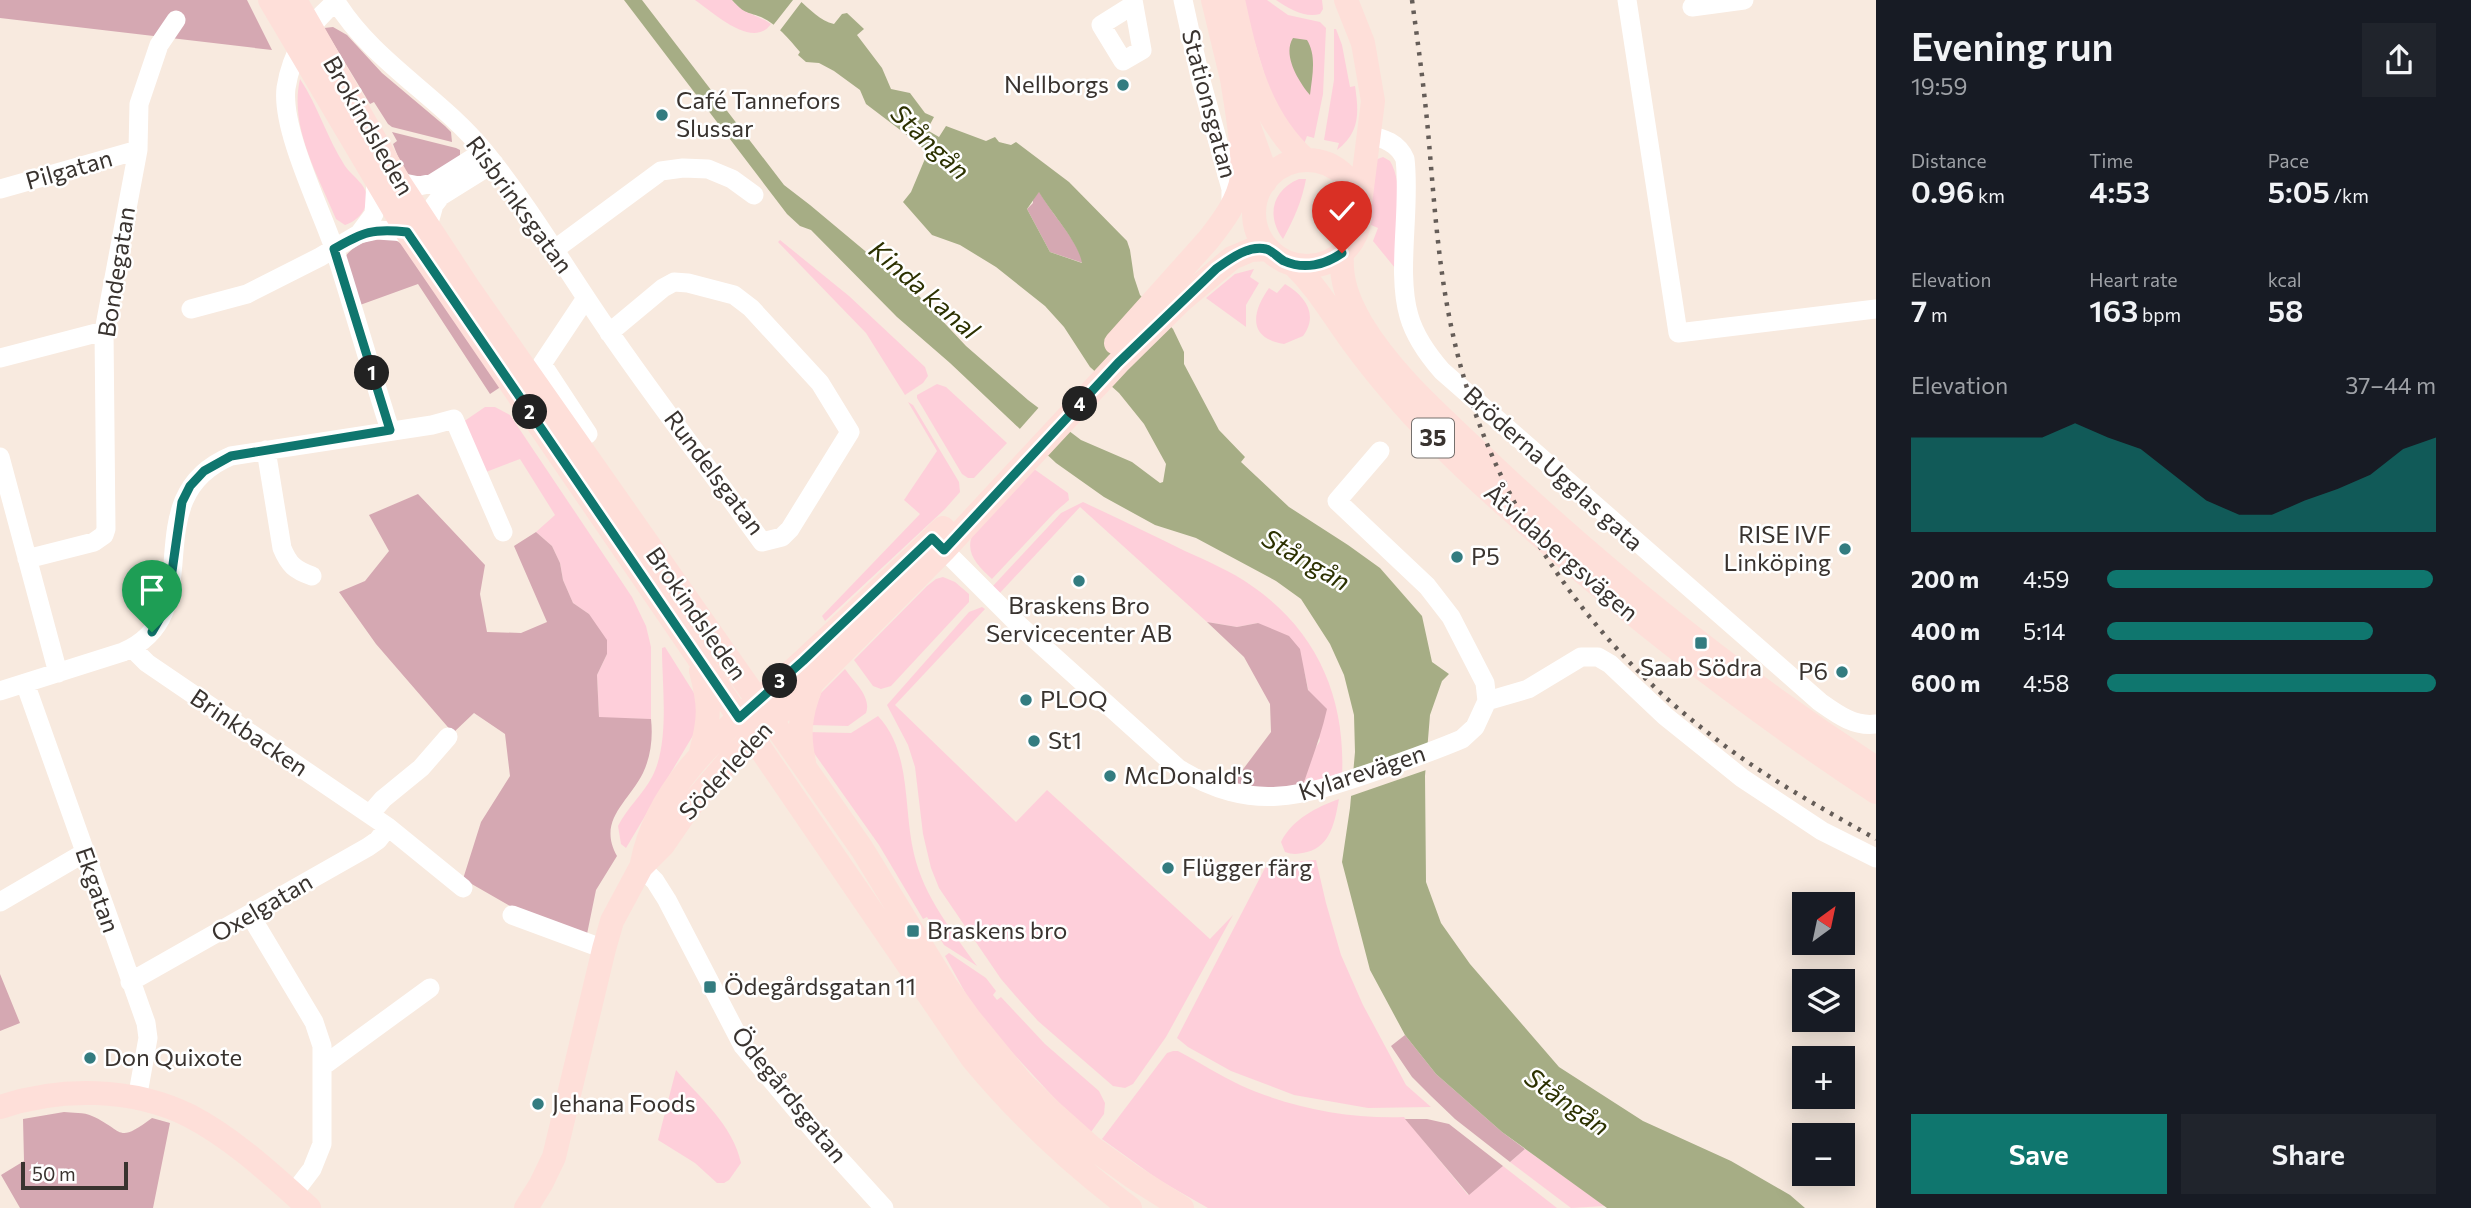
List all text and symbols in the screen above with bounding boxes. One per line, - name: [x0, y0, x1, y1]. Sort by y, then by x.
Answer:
- text: Evening run: [1911, 22, 2114, 69]
- button: share: [2362, 23, 2436, 97]
- street label: Stationsgatan: [1177, 26, 1244, 181]
- street label: Brokindsleden: [318, 51, 421, 200]
- place label: Nellborgs: [1004, 69, 1109, 98]
- text: 19:59: [1911, 72, 1967, 100]
- marker: Nellborgs: [1115, 77, 1131, 93]
- place label: Café Tannefors Slussar: [676, 85, 840, 142]
- water label: Stångån: [885, 97, 977, 185]
- marker: Café Tannefors Slussar: [654, 107, 670, 123]
- street label: Risbrinksgatan: [461, 130, 580, 278]
- street label: Pilgatan: [22, 142, 115, 195]
- text: Distance: [1911, 149, 1987, 172]
- text: Time: [2089, 149, 2133, 172]
- text: Pace: [2268, 149, 2309, 172]
- text: 0.96: [1911, 172, 1974, 209]
- text: 4:53: [2089, 172, 2150, 209]
- text: 5:05: [2268, 172, 2330, 209]
- pin: [1312, 181, 1372, 253]
- text: km: [1974, 184, 2005, 207]
- text: /km: [2330, 184, 2369, 207]
- icon: check: [1323, 192, 1361, 230]
- street label: Bondegatan: [91, 204, 140, 339]
- water label: Kinda kanal: [864, 233, 987, 346]
- text: Elevation: [1911, 268, 1991, 291]
- text: Heart rate: [2089, 268, 2178, 291]
- text: kcal: [2268, 268, 2302, 291]
- text: 7: [1911, 291, 1927, 328]
- text: 163: [2089, 291, 2138, 328]
- text: 58: [2268, 291, 2304, 328]
- text: m: [1927, 303, 1948, 326]
- text: bpm: [2138, 303, 2181, 326]
- pin: 1: [354, 356, 390, 390]
- text: 1: [367, 361, 376, 384]
- text: Elevation: [1911, 371, 2008, 399]
- text: 37–44 m: [2345, 371, 2436, 399]
- street label: Bröderna Ugglas gata: [1458, 380, 1650, 556]
- pin: 4: [1062, 386, 1098, 422]
- text: 4: [1074, 392, 1085, 415]
- pin: 2: [512, 394, 548, 430]
- text: 2: [524, 400, 535, 423]
- street label: Rundelsgatan: [659, 404, 771, 540]
- road number: 35: [1412, 418, 1454, 458]
- street label: Åtvidabergsvägen: [1479, 477, 1645, 627]
- place label: RISE IVF Linköping: [1723, 519, 1831, 576]
- water label: Stångån: [1257, 521, 1356, 596]
- street label: Brokindsleden: [641, 541, 754, 685]
- place label: P5: [1471, 541, 1500, 570]
- marker: RISE IVF Linköping: [1837, 541, 1853, 557]
- marker: P5: [1449, 549, 1465, 565]
- pin: [122, 560, 182, 632]
- text: 200 m: [1911, 565, 1979, 593]
- text: 4:59: [2023, 565, 2069, 593]
- icon: arrive: [133, 571, 171, 609]
- marker: Braskens Bro Servicecenter AB: [1071, 573, 1087, 589]
- place label: Braskens Bro Servicecenter AB: [986, 590, 1172, 647]
- text: 400 m: [1911, 617, 1980, 645]
- text: 5:14: [2023, 617, 2065, 645]
- marker: Saab Södra: [1693, 635, 1709, 651]
- place label: Saab Södra: [1640, 652, 1762, 681]
- place label: P6: [1798, 656, 1828, 685]
- pin: 3: [762, 664, 798, 698]
- marker: P6: [1834, 664, 1850, 680]
- text: 3: [774, 669, 785, 692]
- text: 600 m: [1911, 669, 1980, 697]
- text: 4:58: [2023, 669, 2069, 697]
- street label: Brinkbacken: [186, 682, 314, 782]
- place label: PLOQ: [1040, 684, 1108, 713]
- marker: PLOQ: [1018, 692, 1034, 708]
- street label: Söderleden: [672, 715, 778, 825]
- place label: St1: [1048, 725, 1082, 754]
- marker: St1: [1026, 733, 1042, 749]
- street label: Kylarevägen: [1294, 737, 1429, 806]
- place label: McDonald's: [1124, 760, 1253, 789]
- marker: McDonald's: [1102, 768, 1118, 784]
- street label: Ekgatan: [70, 843, 127, 936]
- place label: Flügger färg: [1182, 852, 1312, 881]
- marker: Flügger färg: [1160, 860, 1176, 876]
- street label: Oxelgatan: [206, 866, 317, 947]
- north arrow: [1792, 892, 1855, 956]
- map controls: [1792, 892, 1855, 1186]
- place label: Braskens bro: [927, 915, 1067, 944]
- marker: Braskens bro: [905, 923, 921, 939]
- button: layers: [1792, 969, 1855, 1032]
- place label: Ödegårdsgatan 11: [724, 971, 916, 1000]
- marker: Ödegårdsgatan 11: [702, 979, 718, 995]
- street label: Ödegårdsgatan: [726, 1020, 854, 1168]
- place label: Don Quixote: [104, 1042, 242, 1071]
- button: +: [1792, 1046, 1855, 1109]
- marker: Don Quixote: [82, 1050, 98, 1066]
- water label: Stångån: [1520, 1060, 1616, 1141]
- place label: Jehana Foods: [552, 1088, 696, 1117]
- marker: Jehana Foods: [530, 1096, 546, 1112]
- button: Save: [1911, 1114, 2167, 1194]
- button: Share: [2181, 1114, 2436, 1194]
- button: −: [1792, 1123, 1855, 1186]
- scale bar: [21, 1159, 128, 1191]
- text: 50 m: [32, 1162, 76, 1185]

